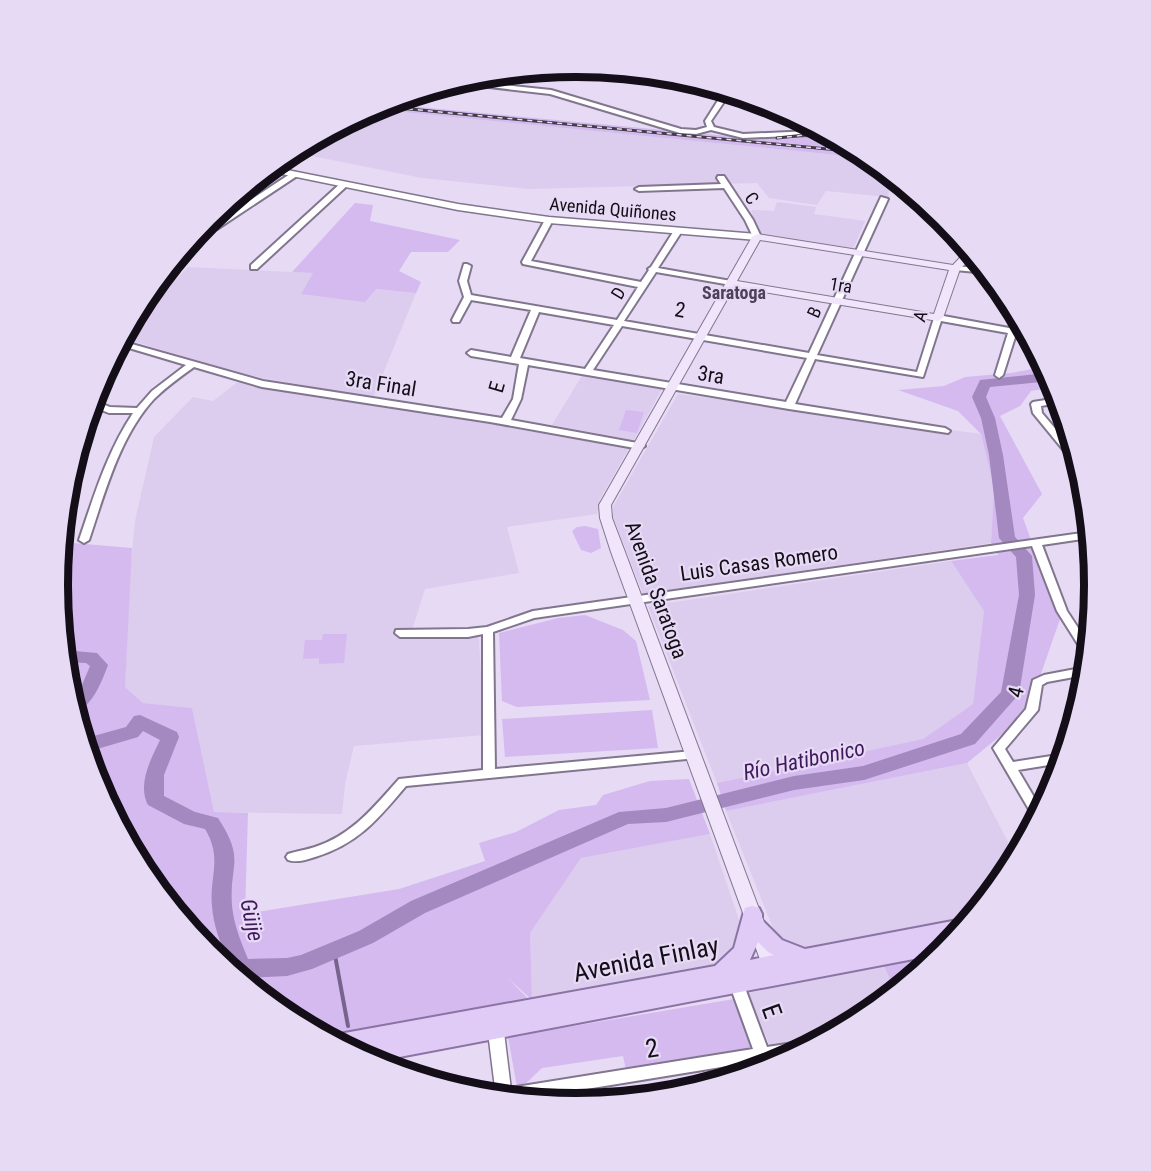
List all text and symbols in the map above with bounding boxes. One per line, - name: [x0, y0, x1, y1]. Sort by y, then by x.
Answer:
- street label: C: [741, 188, 763, 208]
- street label: Avenida Quiñones: [549, 193, 677, 225]
- street label: 1ra: [828, 273, 854, 297]
- district label: Saratoga: [702, 282, 766, 303]
- street label: D: [606, 283, 630, 303]
- street label: 2: [673, 297, 687, 323]
- street label: B: [802, 303, 826, 321]
- street label: A: [908, 307, 932, 324]
- street label: 3ra: [696, 361, 726, 389]
- street label: 3ra Final: [344, 367, 418, 401]
- street label: E: [484, 379, 510, 395]
- street label: Avenida Saratoga: [620, 518, 692, 662]
- street label: Luis Casas Romero: [679, 540, 839, 586]
- street label: 4: [1003, 684, 1029, 700]
- water label: Río Hatibonico: [741, 735, 867, 785]
- water label: Güije: [235, 897, 269, 943]
- street label: Avenida Finlay: [571, 930, 721, 988]
- street label: E: [756, 1000, 788, 1022]
- street label: 2: [643, 1032, 661, 1064]

